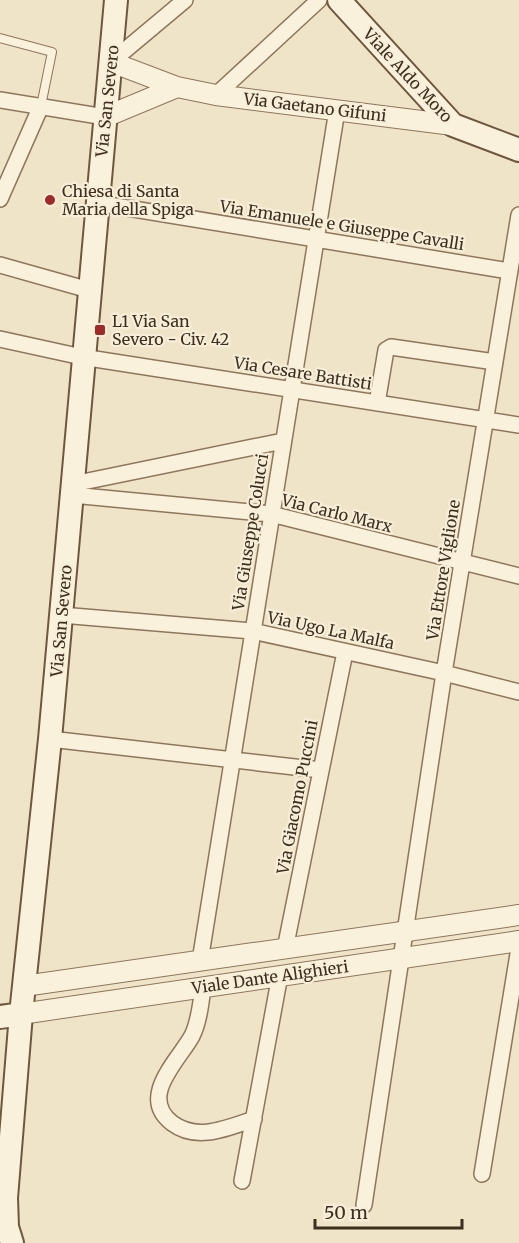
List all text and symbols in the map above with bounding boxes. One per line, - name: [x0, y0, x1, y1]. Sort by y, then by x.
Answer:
- street label: Viale Aldo Moro: [358, 23, 457, 126]
- street label: Via San Severo: [91, 44, 123, 159]
- street label: Via Gaetano Gifuni: [241, 88, 388, 126]
- place label: Chiesa di Santa Maria della Spiga: [62, 181, 194, 219]
- marker: Chiesa di Santa Maria della Spiga: [43, 193, 57, 207]
- street label: Via Emanuele e Giuseppe Cavalli: [217, 196, 466, 254]
- place label: L1 Via San Severo - Civ. 42: [112, 311, 229, 349]
- marker: L1 Via San Severo - Civ. 42: [93, 323, 107, 337]
- street label: Via Cesare Battisti: [232, 352, 373, 394]
- street label: Via Giuseppe Colucci: [228, 452, 272, 613]
- street label: Via Carlo Marx: [279, 489, 395, 537]
- street label: Via Ettore Viglione: [422, 498, 464, 643]
- street label: Via San Severo: [46, 564, 76, 679]
- street label: Via Ugo La Malfa: [265, 607, 397, 653]
- street label: Via Giacomo Puccini: [272, 718, 322, 877]
- street label: Viale Dante Alighieri: [189, 956, 350, 998]
- scale bar: [315, 1192, 462, 1230]
- text: 50 m: [324, 1201, 368, 1224]

